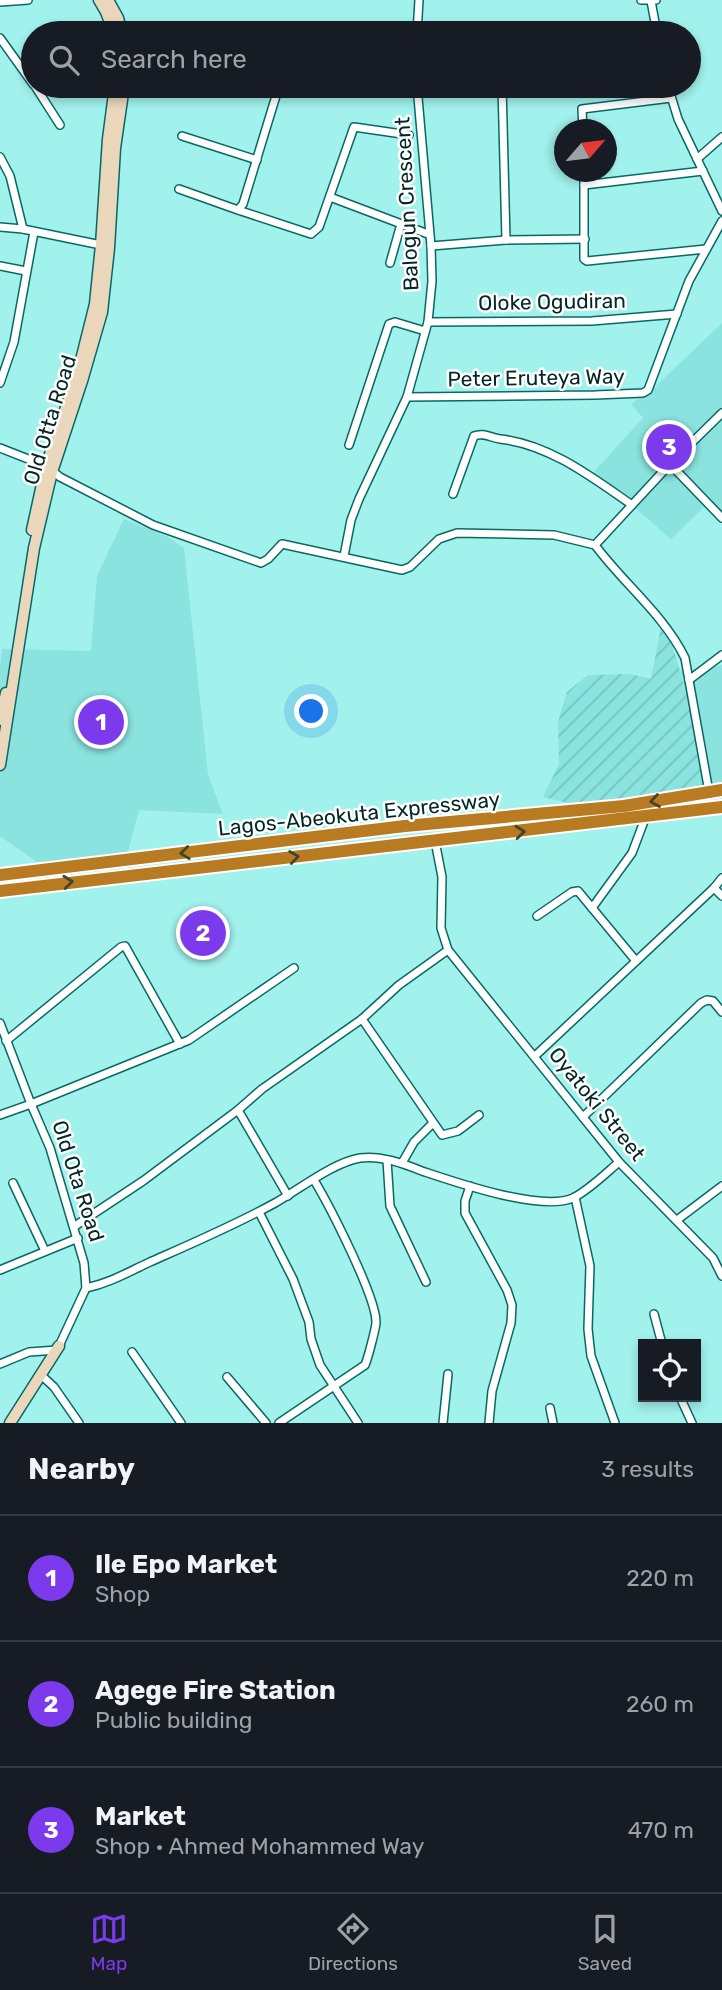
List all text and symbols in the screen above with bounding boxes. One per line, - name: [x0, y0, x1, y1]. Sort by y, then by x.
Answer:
- search box: [21, 21, 701, 98]
- icon: search: [45, 41, 83, 79]
- text: Search here: [101, 44, 247, 75]
- street label: Balogun Crescent: [389, 116, 424, 292]
- north arrow: [554, 119, 617, 182]
- street label: Oloke Ogudiran: [478, 288, 626, 315]
- street label: Old Otta Road: [18, 352, 81, 488]
- street label: Peter Eruteya Way: [447, 363, 625, 392]
- pin: 3: [646, 421, 692, 473]
- your location: [294, 694, 328, 728]
- pin: 1: [78, 696, 124, 748]
- street label: Lagos-Abeokuta Expressway: [217, 786, 502, 841]
- one-way arrow: [649, 793, 661, 808]
- one-way arrow: [514, 824, 526, 839]
- one-way arrow: [179, 845, 191, 860]
- one-way arrow: [288, 850, 300, 865]
- one-way arrow: [62, 875, 73, 890]
- pin: 2: [180, 907, 226, 959]
- street label: Oyatoki Street: [544, 1042, 651, 1166]
- street label: Old Ota Road: [47, 1117, 110, 1245]
- map controls: [638, 1339, 701, 1402]
- button: locate: [638, 1339, 701, 1402]
- text: Nearby: [28, 1451, 135, 1487]
- text: 3 results: [601, 1455, 694, 1483]
- text: Ile Epo Market: [95, 1549, 277, 1580]
- text: 1: [45, 1564, 57, 1592]
- text: 220 m: [626, 1564, 694, 1592]
- text: Shop: [95, 1580, 150, 1608]
- text: Agege Fire Station: [95, 1675, 336, 1706]
- text: 2: [44, 1690, 58, 1718]
- text: 260 m: [626, 1690, 694, 1718]
- text: Public building: [95, 1706, 252, 1734]
- text: Market: [95, 1801, 186, 1832]
- text: 3: [43, 1816, 59, 1844]
- text: 470 m: [628, 1816, 694, 1844]
- text: Shop · Ahmed Mohammed Way: [95, 1832, 424, 1860]
- tab: Map: [90, 1910, 128, 1975]
- tab: Directions: [308, 1910, 398, 1975]
- tab: Saved: [578, 1910, 632, 1975]

